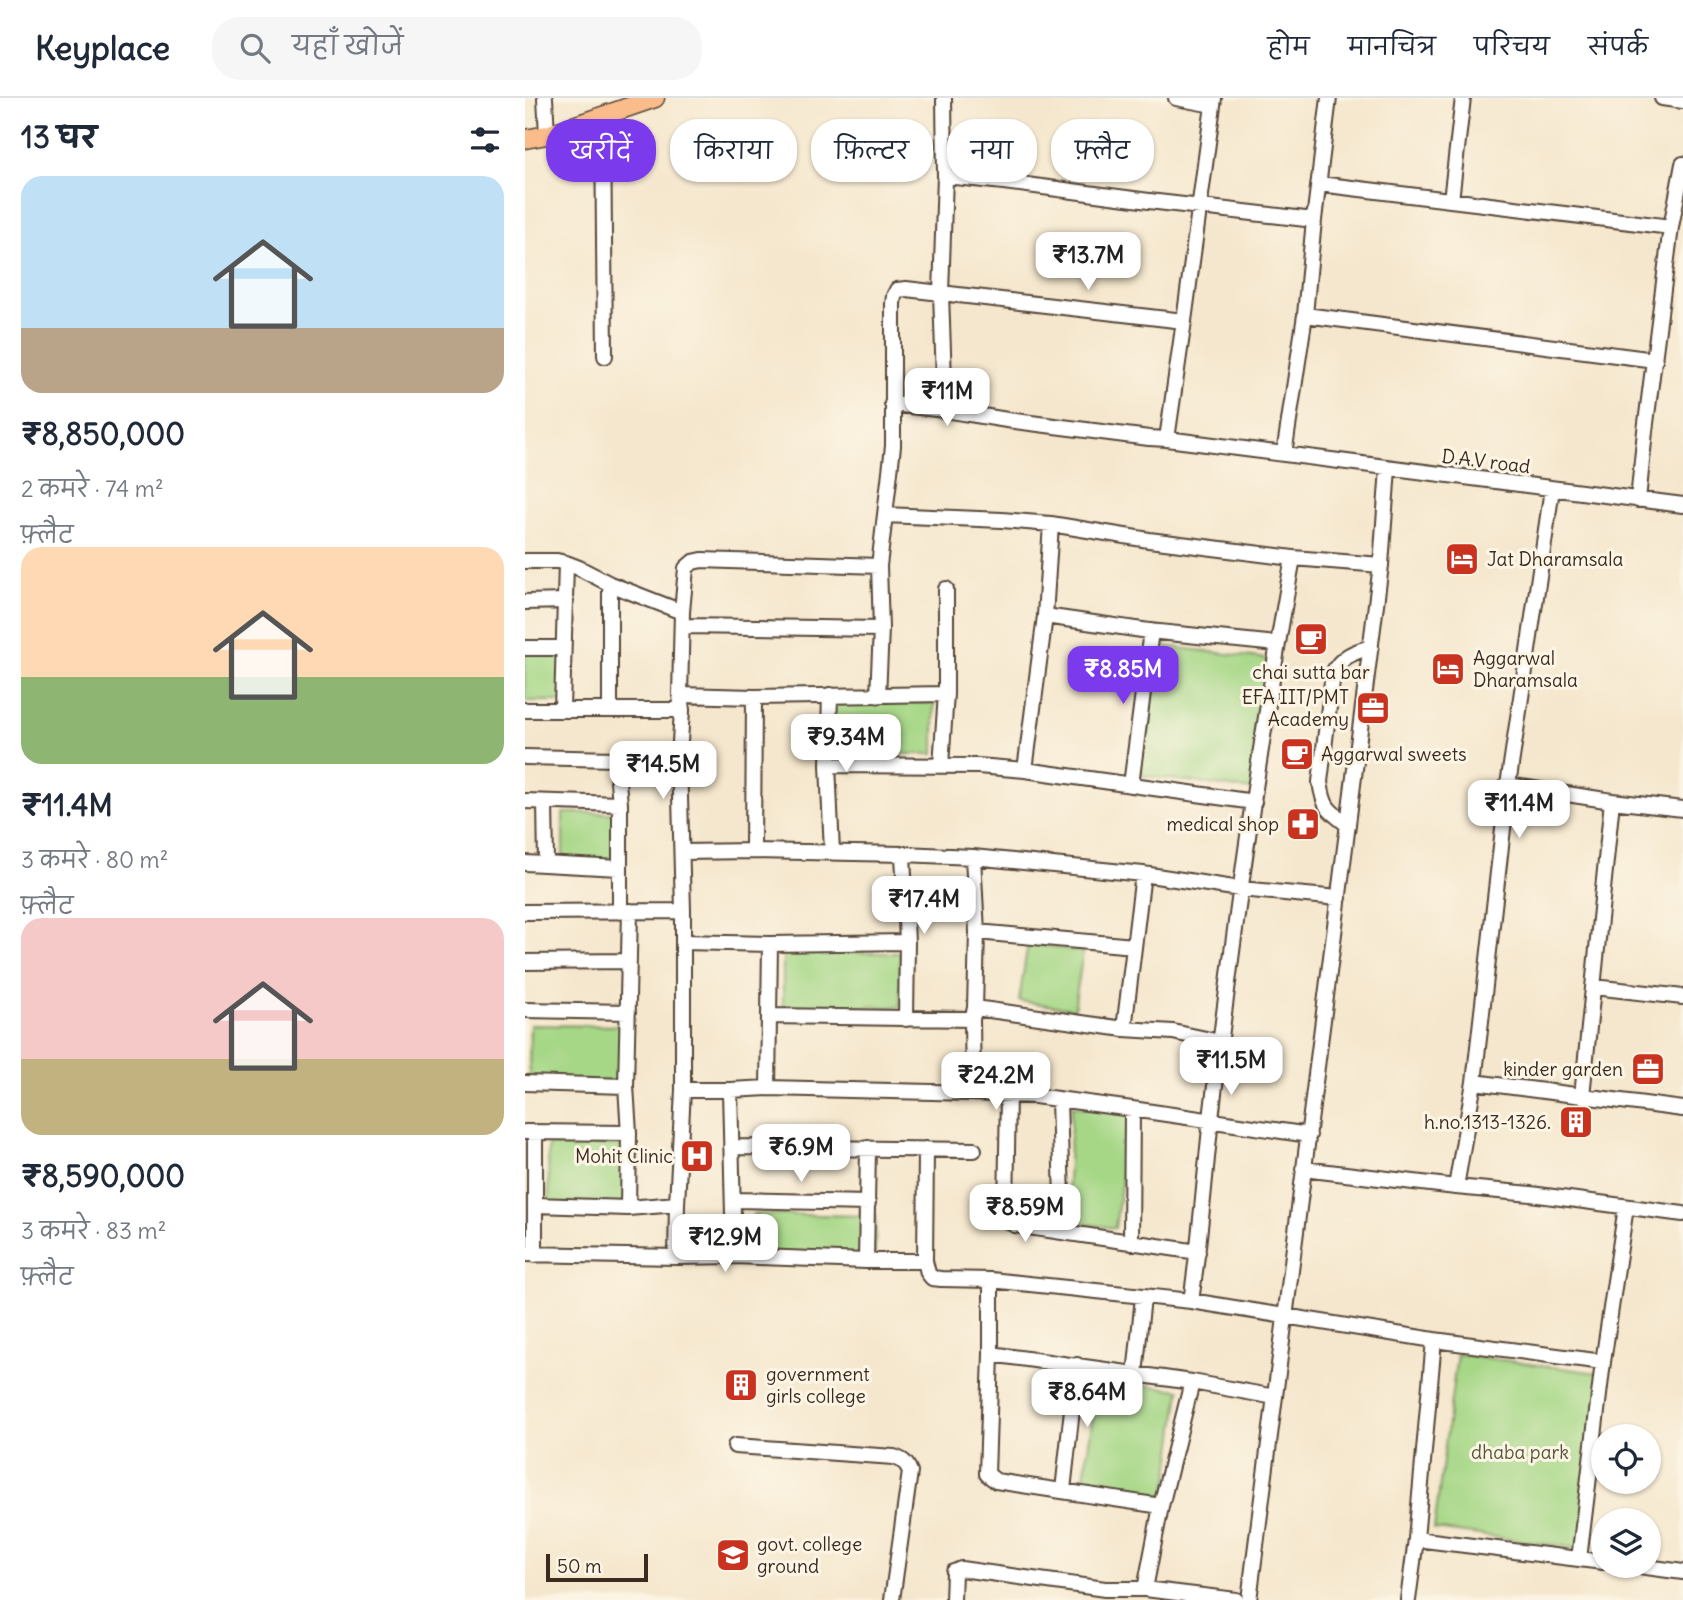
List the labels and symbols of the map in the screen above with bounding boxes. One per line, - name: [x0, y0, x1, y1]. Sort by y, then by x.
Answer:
- pin: ₹13.7M: [1031, 232, 1145, 292]
- pin: ₹11M: [906, 368, 988, 428]
- street label: D.A.V road: [1440, 444, 1532, 478]
- hotel icon: Jat Dharamsala: [1443, 540, 1481, 578]
- place label: Jat Dharamsala: [1487, 547, 1623, 571]
- cafe icon: chai sutta bar: [1292, 620, 1330, 658]
- pin: ₹8.85M: [1066, 646, 1180, 706]
- place label: Aggarwal Dharamsala: [1473, 646, 1578, 692]
- hotel icon: Aggarwal Dharamsala: [1429, 650, 1467, 688]
- place label: chai sutta bar: [1252, 660, 1370, 684]
- place label: EFA IIT/PMT Academy: [1242, 685, 1349, 731]
- office icon: EFA IIT/PMT Academy: [1354, 689, 1392, 727]
- pin: ₹9.34M: [789, 714, 903, 774]
- cafe icon: Aggarwal sweets: [1278, 735, 1316, 773]
- pin: ₹14.5M: [606, 742, 720, 801]
- place label: Aggarwal sweets: [1321, 742, 1467, 766]
- pin: ₹11.4M: [1462, 780, 1576, 840]
- pharmacy icon: medical shop: [1284, 805, 1322, 843]
- place label: medical shop: [1166, 812, 1279, 836]
- pin: ₹17.4M: [867, 876, 981, 936]
- pin: ₹11.5M: [1174, 1038, 1288, 1097]
- office icon: kinder garden: [1629, 1050, 1667, 1088]
- pin: ₹24.2M: [939, 1052, 1053, 1112]
- place label: kinder garden: [1503, 1057, 1623, 1081]
- building icon: h.no.1313-1326.: [1557, 1103, 1595, 1141]
- place label: h.no.1313-1326.: [1424, 1110, 1551, 1134]
- pin: ₹6.9M: [752, 1124, 850, 1184]
- hospital icon: Mohit Clinic: [678, 1137, 716, 1175]
- place label: Mohit Clinic: [575, 1144, 673, 1168]
- pin: ₹8.59M: [968, 1184, 1082, 1244]
- pin: ₹12.9M: [668, 1214, 782, 1274]
- place label: government girls college: [766, 1362, 870, 1408]
- building icon: government girls college: [722, 1366, 760, 1404]
- pin: ₹8.64M: [1030, 1370, 1144, 1429]
- park label: dhaba park: [1471, 1440, 1569, 1464]
- place label: govt. college ground: [757, 1532, 862, 1578]
- school or university icon: govt. college ground: [714, 1536, 752, 1574]
- scale bar: [546, 1551, 647, 1583]

